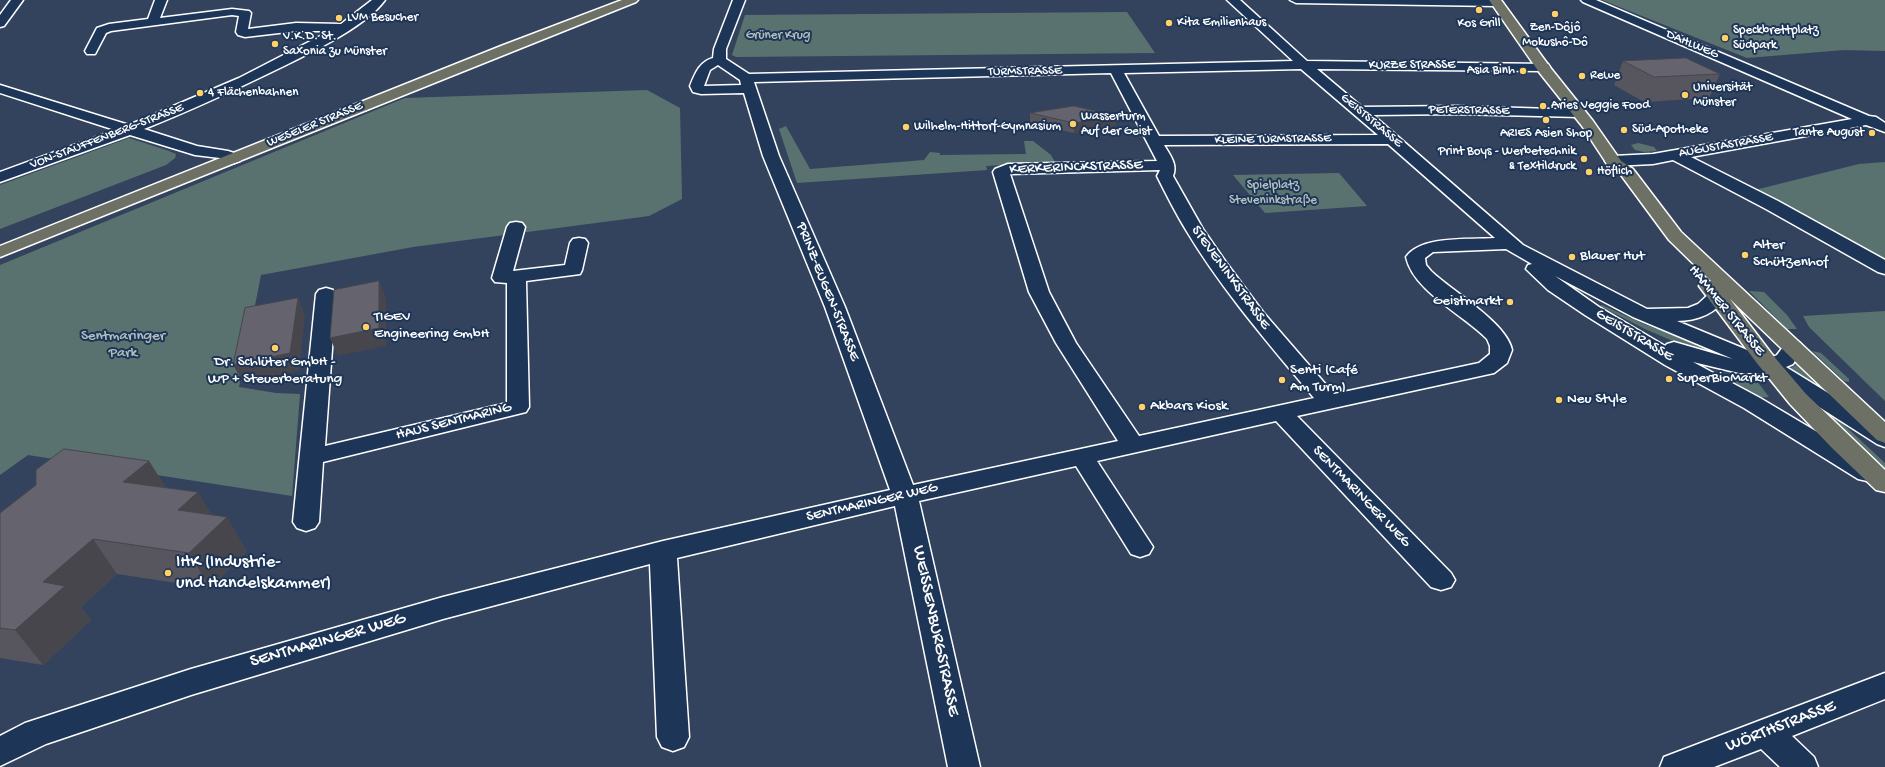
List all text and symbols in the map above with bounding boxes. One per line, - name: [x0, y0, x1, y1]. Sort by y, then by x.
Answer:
- marker: Kos Grill: [1474, 5, 1484, 15]
- marker: Zen-Dôjô Mokushô-Dô: [1550, 9, 1560, 19]
- place label: LVM Besucher: [347, 10, 418, 26]
- marker: LVM Besucher: [334, 13, 344, 23]
- place label: Kita Emilienhaus: [1177, 15, 1266, 31]
- place label: Kos Grill: [1457, 16, 1501, 32]
- marker: Kita Emilienhaus: [1164, 18, 1174, 28]
- place label: Zen-Dôjô Mokushô-Dô: [1522, 20, 1588, 51]
- place label: Speckbrettplatz Südpark: [1733, 23, 1819, 54]
- street label: DAHLWEG: [1663, 27, 1721, 63]
- park label: Grüner Krug: [746, 28, 810, 44]
- place label: V.K.D. St. Saxonia zu Münster: [283, 29, 387, 60]
- marker: Speckbrettplatz Südpark: [1720, 33, 1730, 43]
- marker: V.K.D. St. Saxonia zu Münster: [270, 39, 280, 49]
- street label: KURZE STRASSE: [1369, 58, 1455, 74]
- place label: Asia Binh: [1467, 63, 1515, 79]
- street label: TURMSTRASSE: [988, 64, 1062, 80]
- marker: Asia Binh: [1518, 66, 1528, 76]
- place label: Rewe: [1590, 68, 1620, 84]
- marker: Rewe: [1577, 71, 1587, 81]
- place label: Universität Münster: [1693, 80, 1752, 111]
- place label: 4 Flächenbahnen: [208, 85, 298, 101]
- marker: 4 Flächenbahnen: [195, 88, 205, 98]
- marker: Universität Münster: [1680, 90, 1690, 100]
- street label: GEISTSTRASSE: [1337, 91, 1405, 151]
- place label: Aries Veggie Food: [1551, 98, 1650, 114]
- street label: WESELER STRASSE: [265, 99, 365, 151]
- street label: VON-STAUFFENBERG-STRASSE: [28, 100, 186, 174]
- marker: Aries Veggie Food: [1538, 101, 1548, 111]
- street label: PETERSTRASSE: [1428, 102, 1510, 120]
- place label: Wasserturm Auf der Geist: [1081, 109, 1152, 140]
- marker: ARIES Asien Shop: [1541, 115, 1551, 125]
- place label: Wilhelm-Hittorf-Gymnasium: [914, 119, 1061, 135]
- marker: Wasserturm Auf der Geist: [1068, 119, 1078, 129]
- marker: Wilhelm-Hittorf-Gymnasium: [901, 122, 911, 132]
- place label: Süd-Apotheke: [1632, 122, 1708, 138]
- marker: Süd-Apotheke: [1619, 125, 1629, 135]
- place label: Tante August: [1793, 125, 1864, 141]
- place label: ARIES Asien Shop: [1500, 126, 1592, 142]
- marker: Tante August: [1867, 128, 1877, 138]
- street label: AUGUSTASTRASSE: [1678, 130, 1774, 162]
- street label: KLEINE TURMSTRASSE: [1214, 131, 1332, 149]
- place label: Print Boys - Werbetechnik & Textildruck: [1438, 144, 1576, 175]
- marker: Print Boys - Werbetechnik & Textildruck: [1579, 154, 1589, 164]
- street label: KERKERINCKSTRASSE: [1009, 157, 1143, 179]
- place label: Höflich: [1597, 164, 1632, 180]
- marker: Höflich: [1584, 167, 1594, 177]
- park label: Spielplatz Steveninkstraße: [1229, 178, 1317, 209]
- street label: PRINZ-EUGEN-STRASSE: [791, 220, 863, 364]
- street label: STEVENINKSTRASSE: [1186, 223, 1274, 333]
- place label: Alter Schützenhof: [1753, 237, 1828, 272]
- place label: Blauer Hut: [1580, 248, 1645, 266]
- marker: Alter Schützenhof: [1740, 250, 1750, 260]
- marker: Blauer Hut: [1567, 252, 1577, 262]
- street label: HAMMER STRASSE: [1684, 262, 1768, 360]
- place label: Geistmarkt: [1433, 293, 1502, 311]
- marker: Geistmarkt: [1505, 297, 1515, 307]
- street label: GEISTSTRASSE: [1592, 306, 1676, 366]
- place label: TIGEV Engineering GmbH: [374, 309, 489, 344]
- marker: TIGEV Engineering GmbH: [361, 322, 371, 332]
- park label: Sentmaringer Park: [81, 328, 165, 363]
- marker: Dr. Schlüter GmbH - WP + Steuerberatung: [270, 343, 280, 353]
- place label: Dr. Schlüter GmbH - WP + Steuerberatung: [208, 354, 342, 389]
- place label: Senti (Café Am Turm): [1290, 362, 1358, 397]
- place label: SuperBioMarkt: [1677, 370, 1767, 388]
- marker: SuperBioMarkt: [1664, 374, 1674, 384]
- marker: Senti (Café Am Turm): [1277, 375, 1287, 385]
- place label: Neu Style: [1567, 391, 1627, 409]
- marker: Neu Style: [1554, 395, 1564, 405]
- place label: Akbars Kiosk: [1150, 398, 1228, 416]
- street label: HAUS SENTMARING: [394, 399, 514, 445]
- marker: Akbars Kiosk: [1137, 402, 1147, 412]
- street label: SENTMARINGER WEG: [1308, 442, 1414, 552]
- street label: SENTMARINGER WEG: [805, 479, 939, 527]
- street label: WEISSENBURGSTRASSE: [906, 544, 964, 718]
- place label: IHK (Industrie- und Handelskammer): [176, 552, 331, 594]
- marker: IHK (Industrie- und Handelskammer): [163, 568, 173, 578]
- street label: SENTMARINGER WEG: [248, 608, 408, 674]
- street label: WÖRTHSTRASSE: [1723, 696, 1839, 758]

